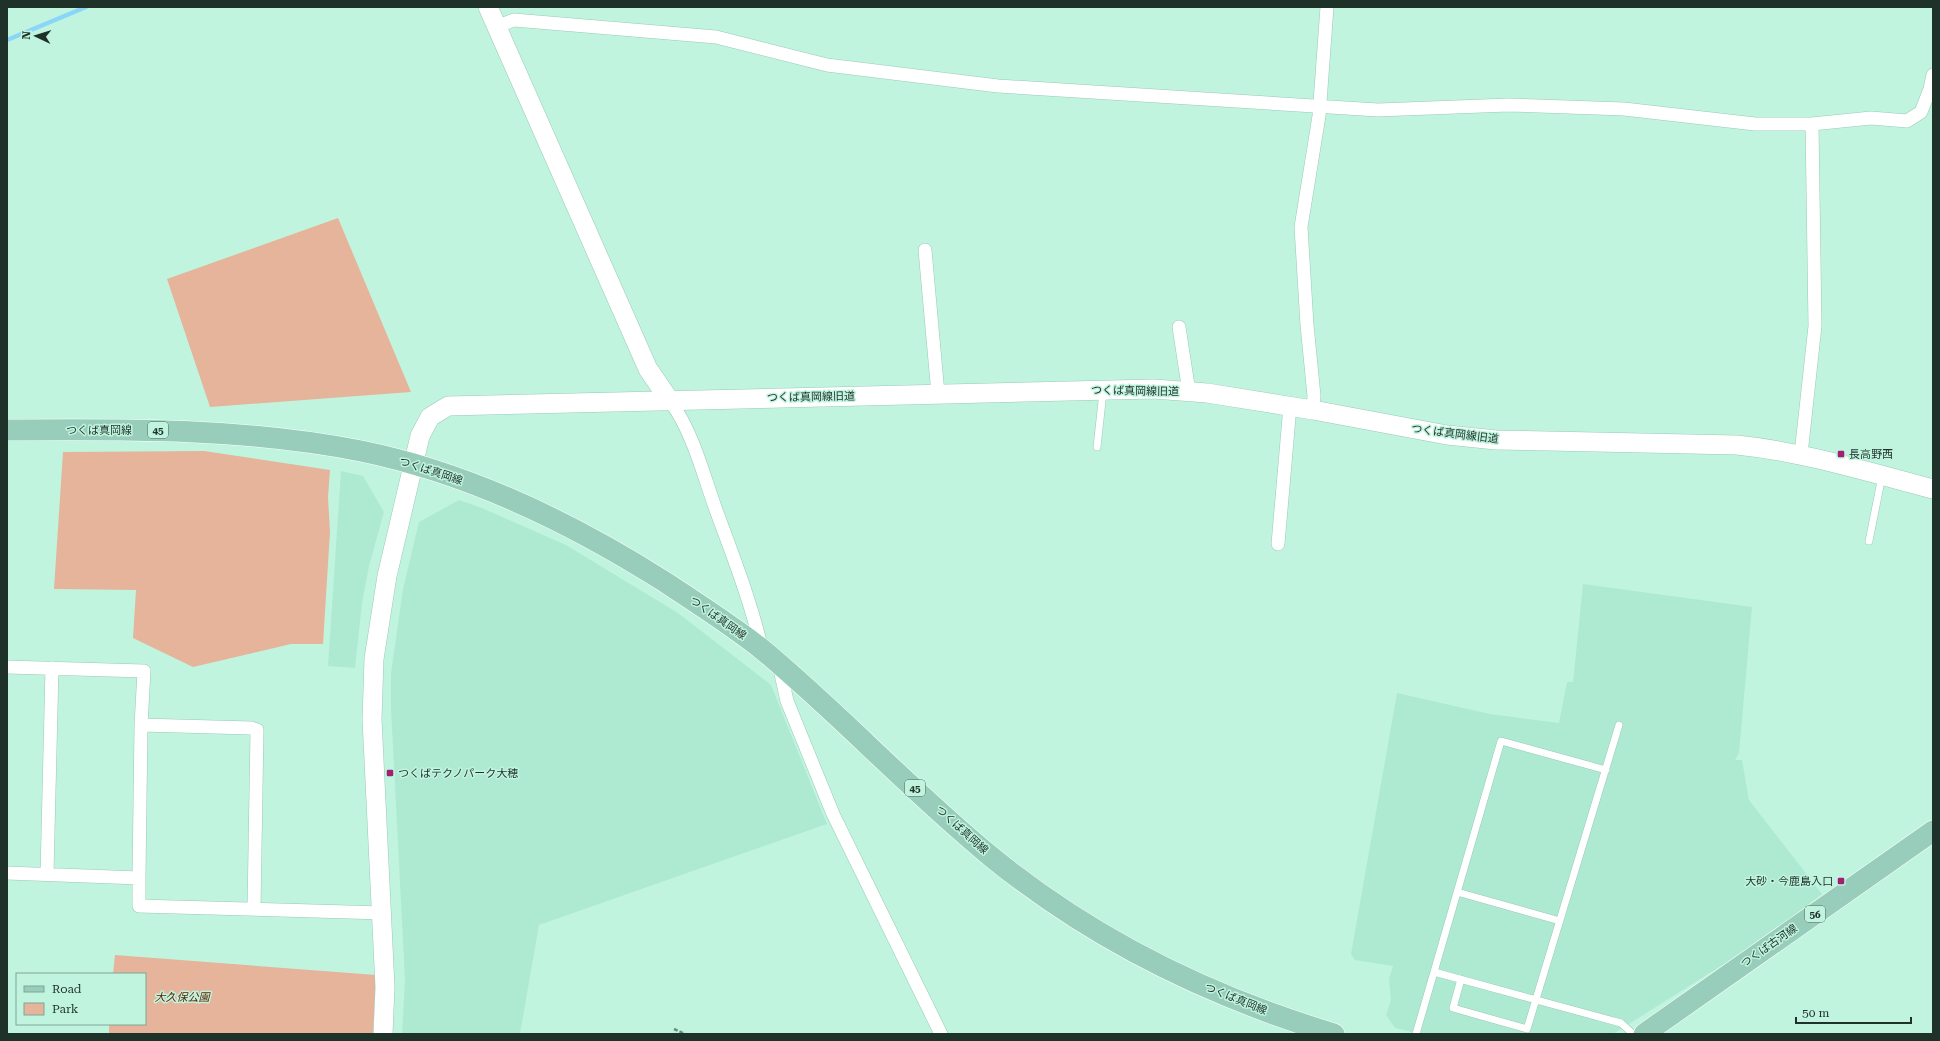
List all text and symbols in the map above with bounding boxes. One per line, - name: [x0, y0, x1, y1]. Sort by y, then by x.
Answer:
- north arrow: [16, 16, 56, 56]
- text: N: [20, 30, 33, 40]
- street label: つくば真岡線旧道: [1091, 384, 1179, 398]
- street label: つくば真岡線旧道: [767, 390, 855, 404]
- road number: 45: [148, 422, 168, 438]
- street label: つくば真岡線旧道: [1411, 422, 1499, 446]
- street label: つくば真岡線: [66, 424, 132, 437]
- place label: 長高野西: [1849, 448, 1893, 461]
- marker: 長高野西: [1836, 449, 1846, 459]
- street label: つくば真岡線: [398, 455, 464, 487]
- street label: つくば真岡線: [687, 594, 749, 642]
- place label: つくばテクノパーク大穂: [398, 767, 518, 780]
- marker: つくばテクノパーク大穂: [385, 768, 395, 778]
- road number: 45: [905, 780, 925, 796]
- street label: つくば真岡線: [933, 803, 991, 857]
- place label: 大砂・今鹿島入口: [1745, 875, 1833, 888]
- marker: 大砂・今鹿島入口: [1836, 876, 1846, 886]
- road number: 56: [1805, 906, 1825, 922]
- street label: つくば古河線: [1738, 922, 1800, 970]
- legend: [16, 973, 146, 1025]
- street label: つくば真岡線: [1203, 981, 1269, 1017]
- text: Road: [52, 982, 82, 996]
- park label: 大久保公園: [155, 991, 211, 1004]
- scale bar: [1796, 999, 1911, 1025]
- text: Park: [52, 1002, 79, 1016]
- text: 50 m: [1802, 1006, 1829, 1020]

